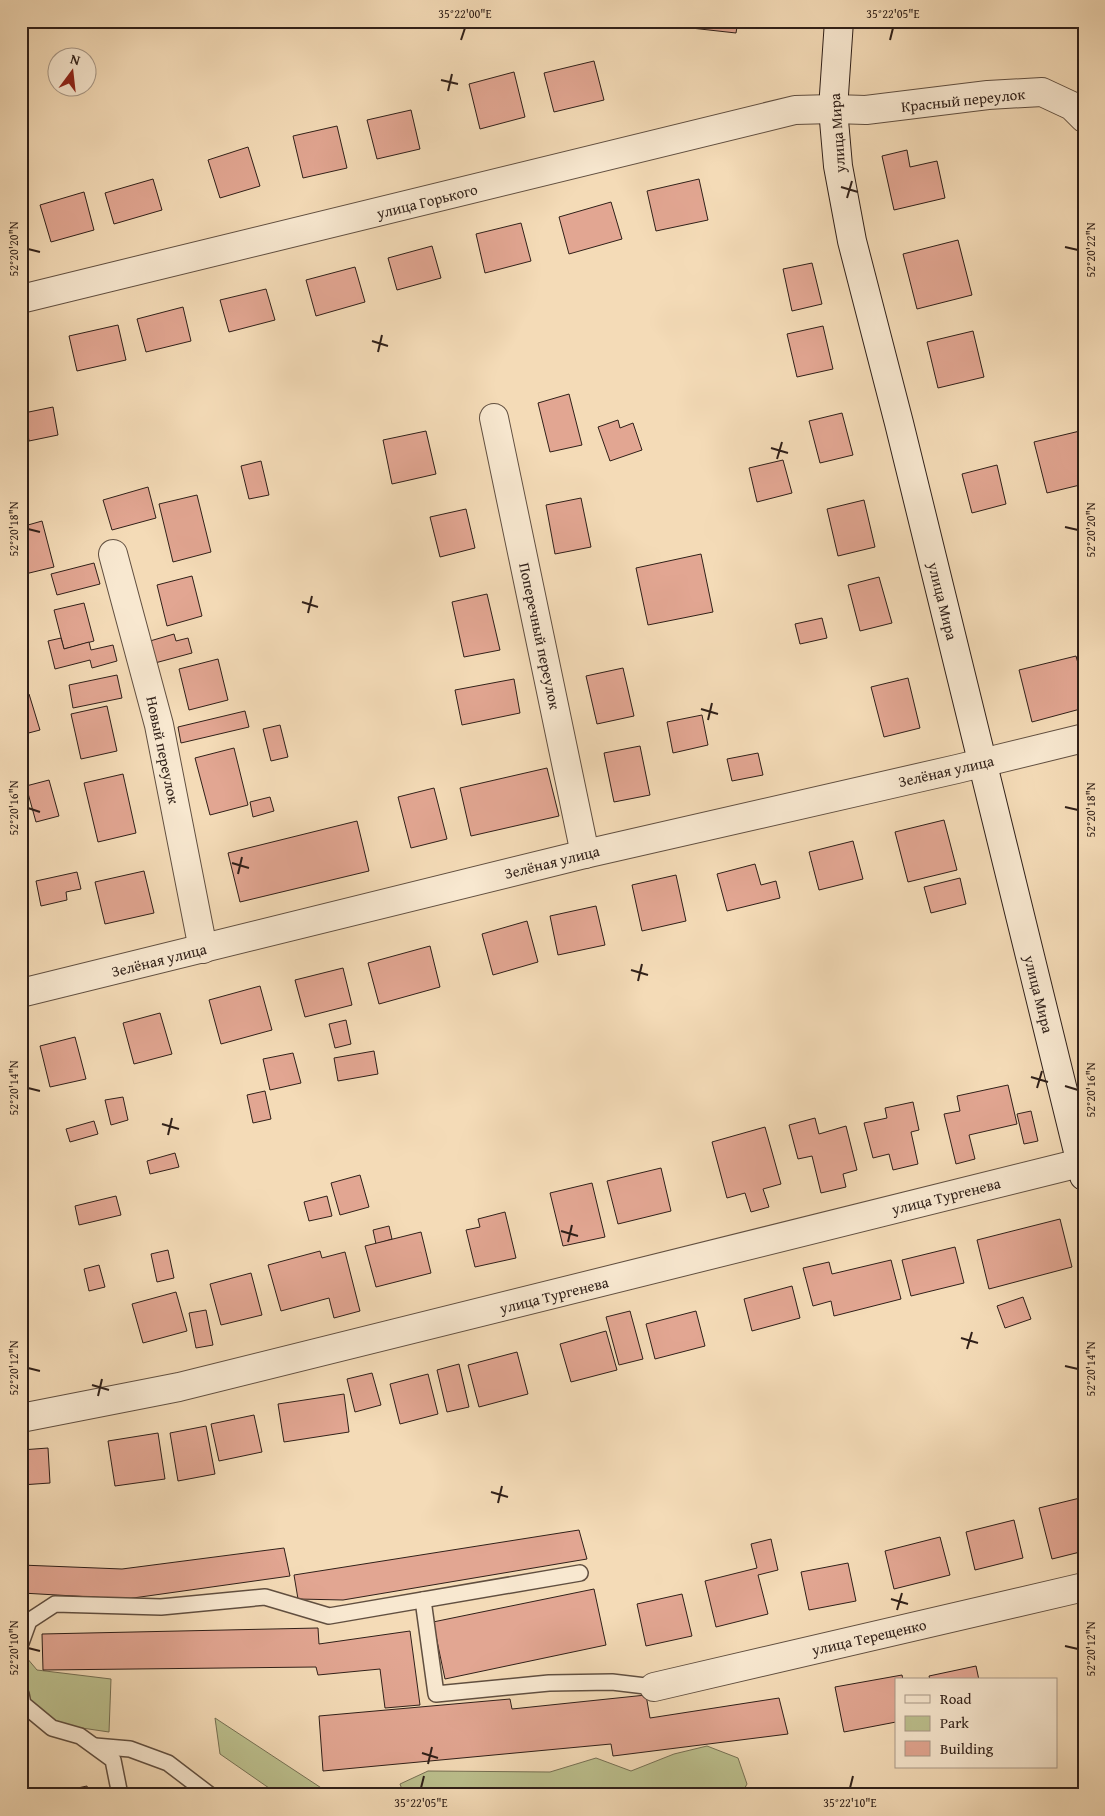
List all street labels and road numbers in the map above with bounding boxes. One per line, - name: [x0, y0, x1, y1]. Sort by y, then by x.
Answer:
- street label: Красный переулок: [900, 83, 1026, 117]
- street label: улица Мира: [824, 92, 850, 175]
- street label: улица Горького: [373, 178, 480, 224]
- street label: улица Мира: [923, 559, 963, 643]
- street label: Поперечный переулок: [514, 561, 566, 711]
- street label: Новый переулок: [141, 694, 185, 806]
- street label: Зелёная улица: [896, 750, 997, 792]
- street label: Зелёная улица: [502, 840, 603, 884]
- street label: Зелёная улица: [109, 938, 210, 982]
- street label: улица Мира: [1019, 952, 1059, 1036]
- street label: улица Тургенева: [888, 1172, 1003, 1220]
- street label: улица Тургенева: [496, 1271, 611, 1319]
- street label: улица Терещенко: [809, 1614, 929, 1661]

